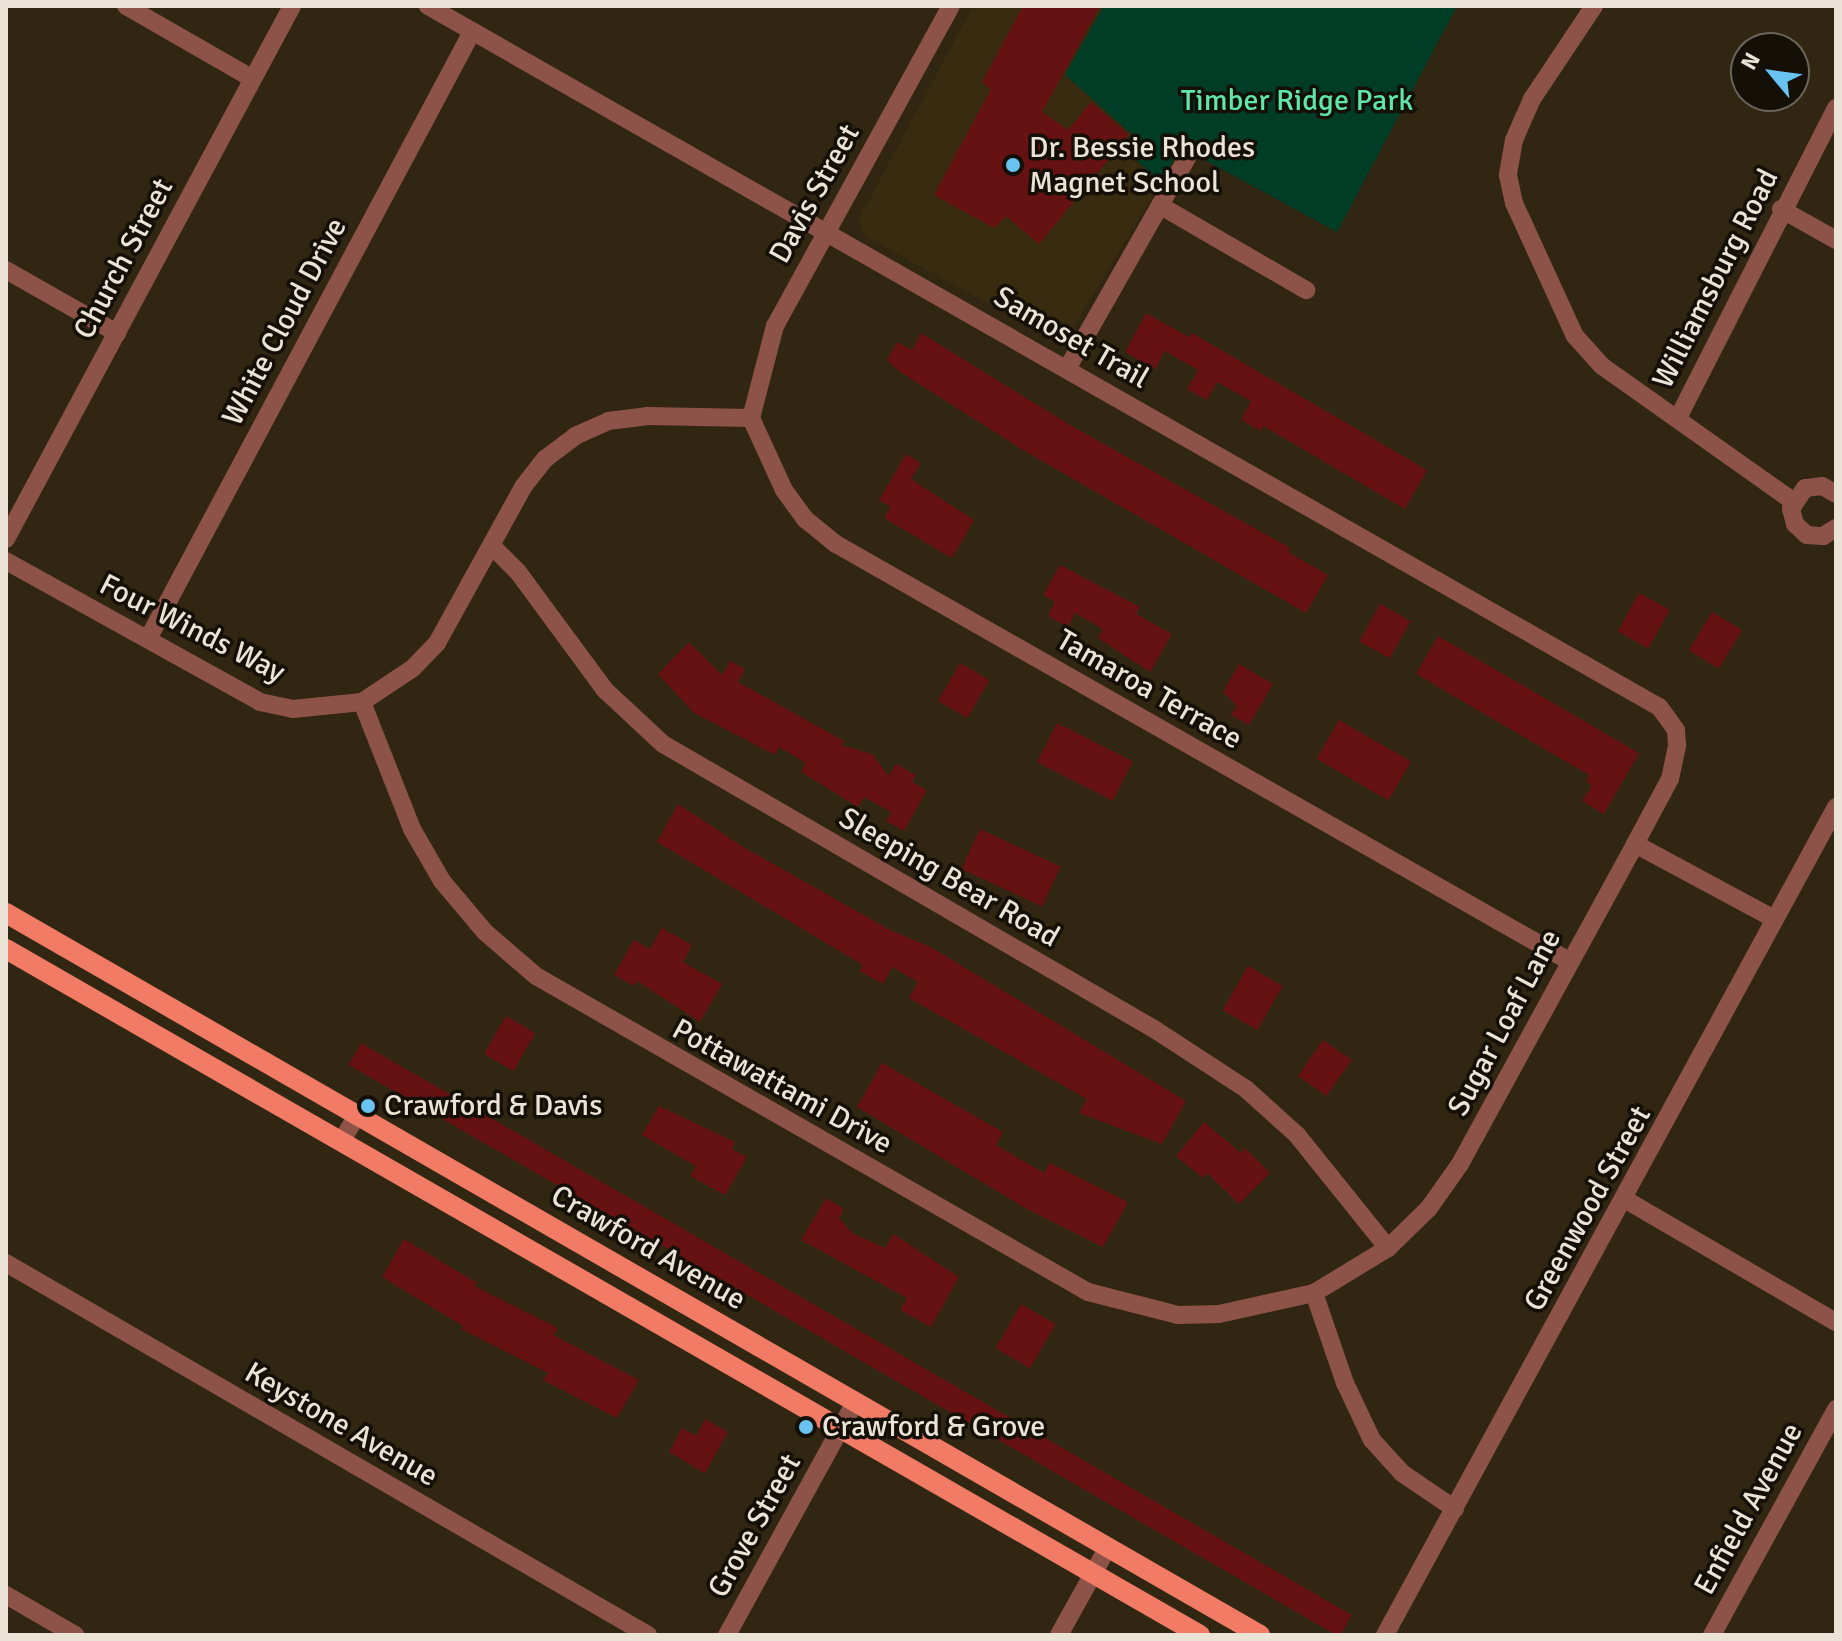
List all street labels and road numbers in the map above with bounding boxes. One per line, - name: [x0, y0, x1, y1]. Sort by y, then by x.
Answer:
- street label: Davis Street: [762, 118, 868, 270]
- street label: Williamsburg Road: [1645, 164, 1787, 394]
- street label: Church Street: [67, 173, 181, 345]
- street label: White Cloud Drive: [215, 212, 355, 432]
- street label: Samoset Trail: [987, 279, 1155, 397]
- street label: Four Winds Way: [93, 567, 291, 691]
- street label: Tamaroa Terrace: [1050, 622, 1248, 758]
- street label: Sleeping Bear Road: [833, 800, 1065, 956]
- street label: Sugar Loaf Lane: [1441, 924, 1569, 1122]
- street label: Pottawattami Drive: [666, 1012, 898, 1162]
- street label: Greenwood Street: [1517, 1100, 1659, 1318]
- street label: Crawford Avenue: [544, 1178, 752, 1318]
- street label: Keystone Avenue: [238, 1355, 444, 1495]
- street label: Enfield Avenue: [1687, 1417, 1811, 1601]
- street label: Grove Street: [701, 1448, 809, 1604]

